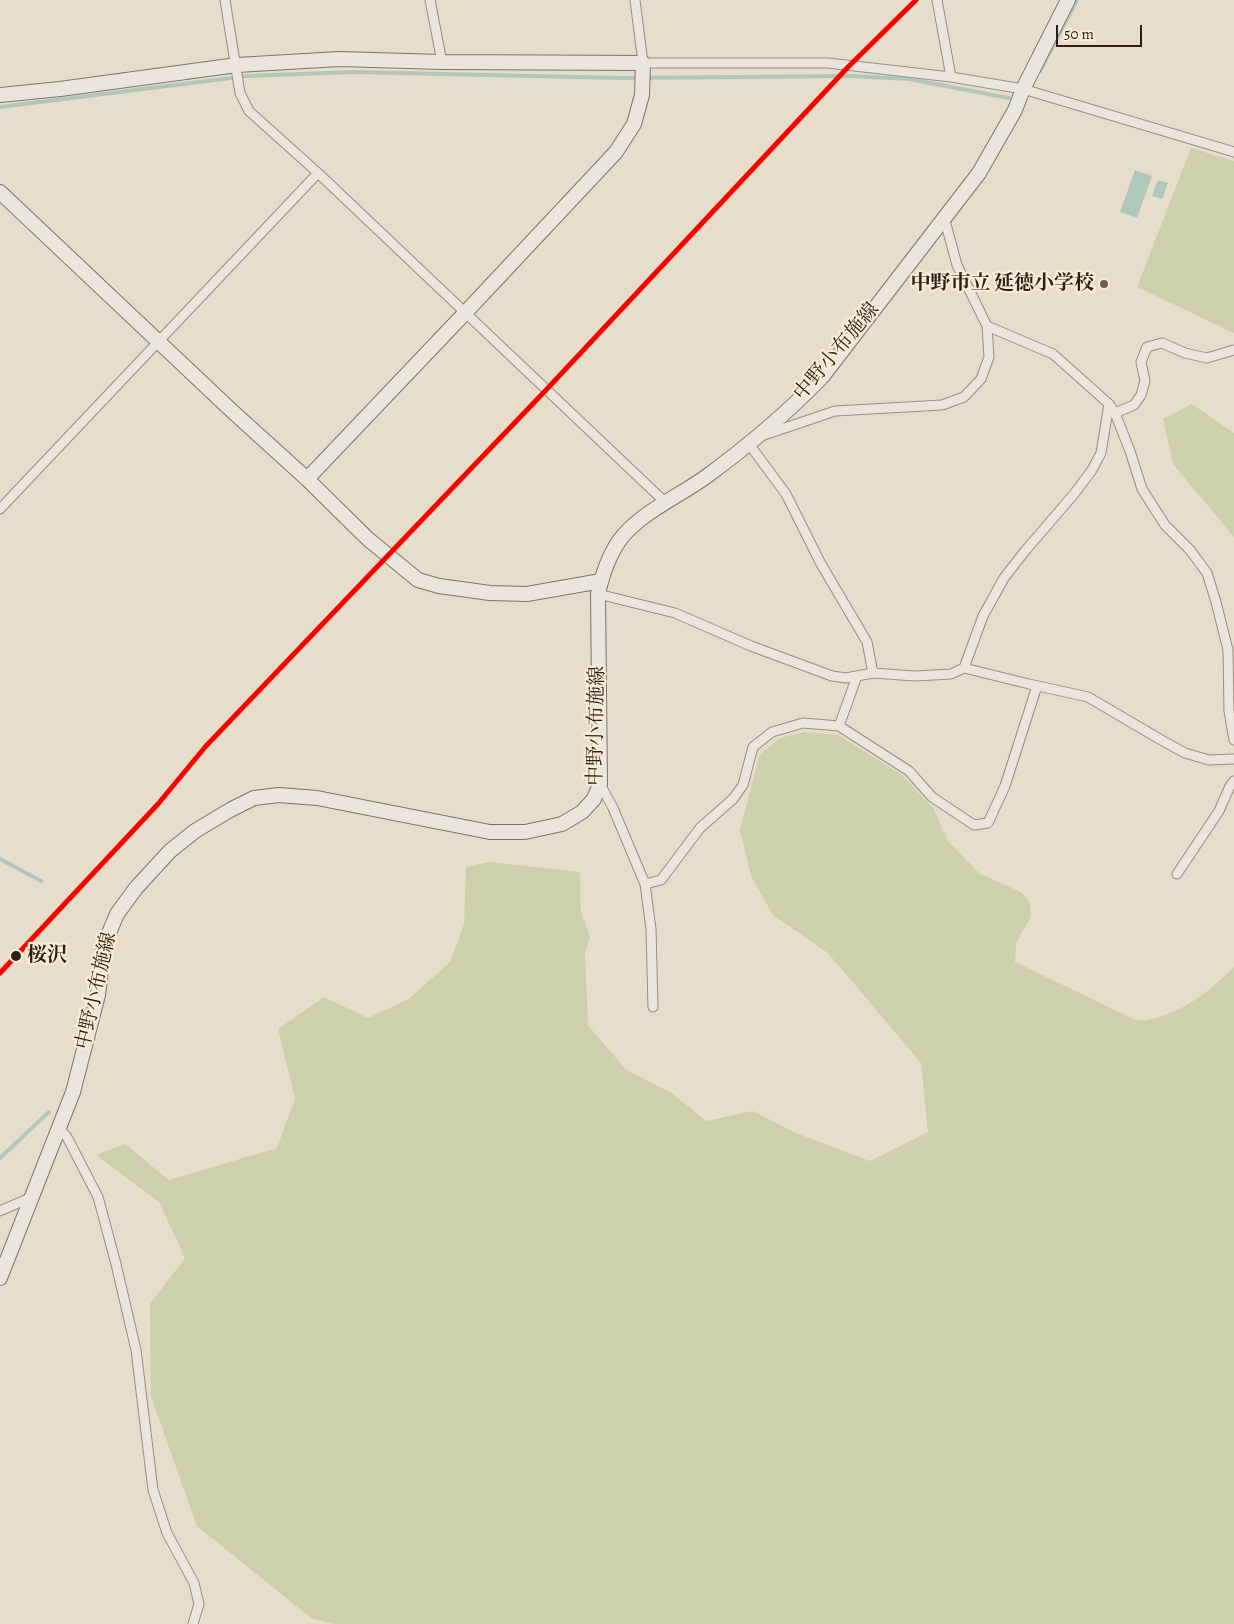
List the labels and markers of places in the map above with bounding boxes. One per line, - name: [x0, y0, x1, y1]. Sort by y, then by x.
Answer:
- place label: 中野市立 延徳小学校: [911, 272, 1094, 296]
- marker: 中野市立 延徳小学校: [1098, 278, 1110, 290]
- place label: 桜沢: [27, 944, 67, 968]
- marker: 桜沢: [9, 949, 23, 963]

